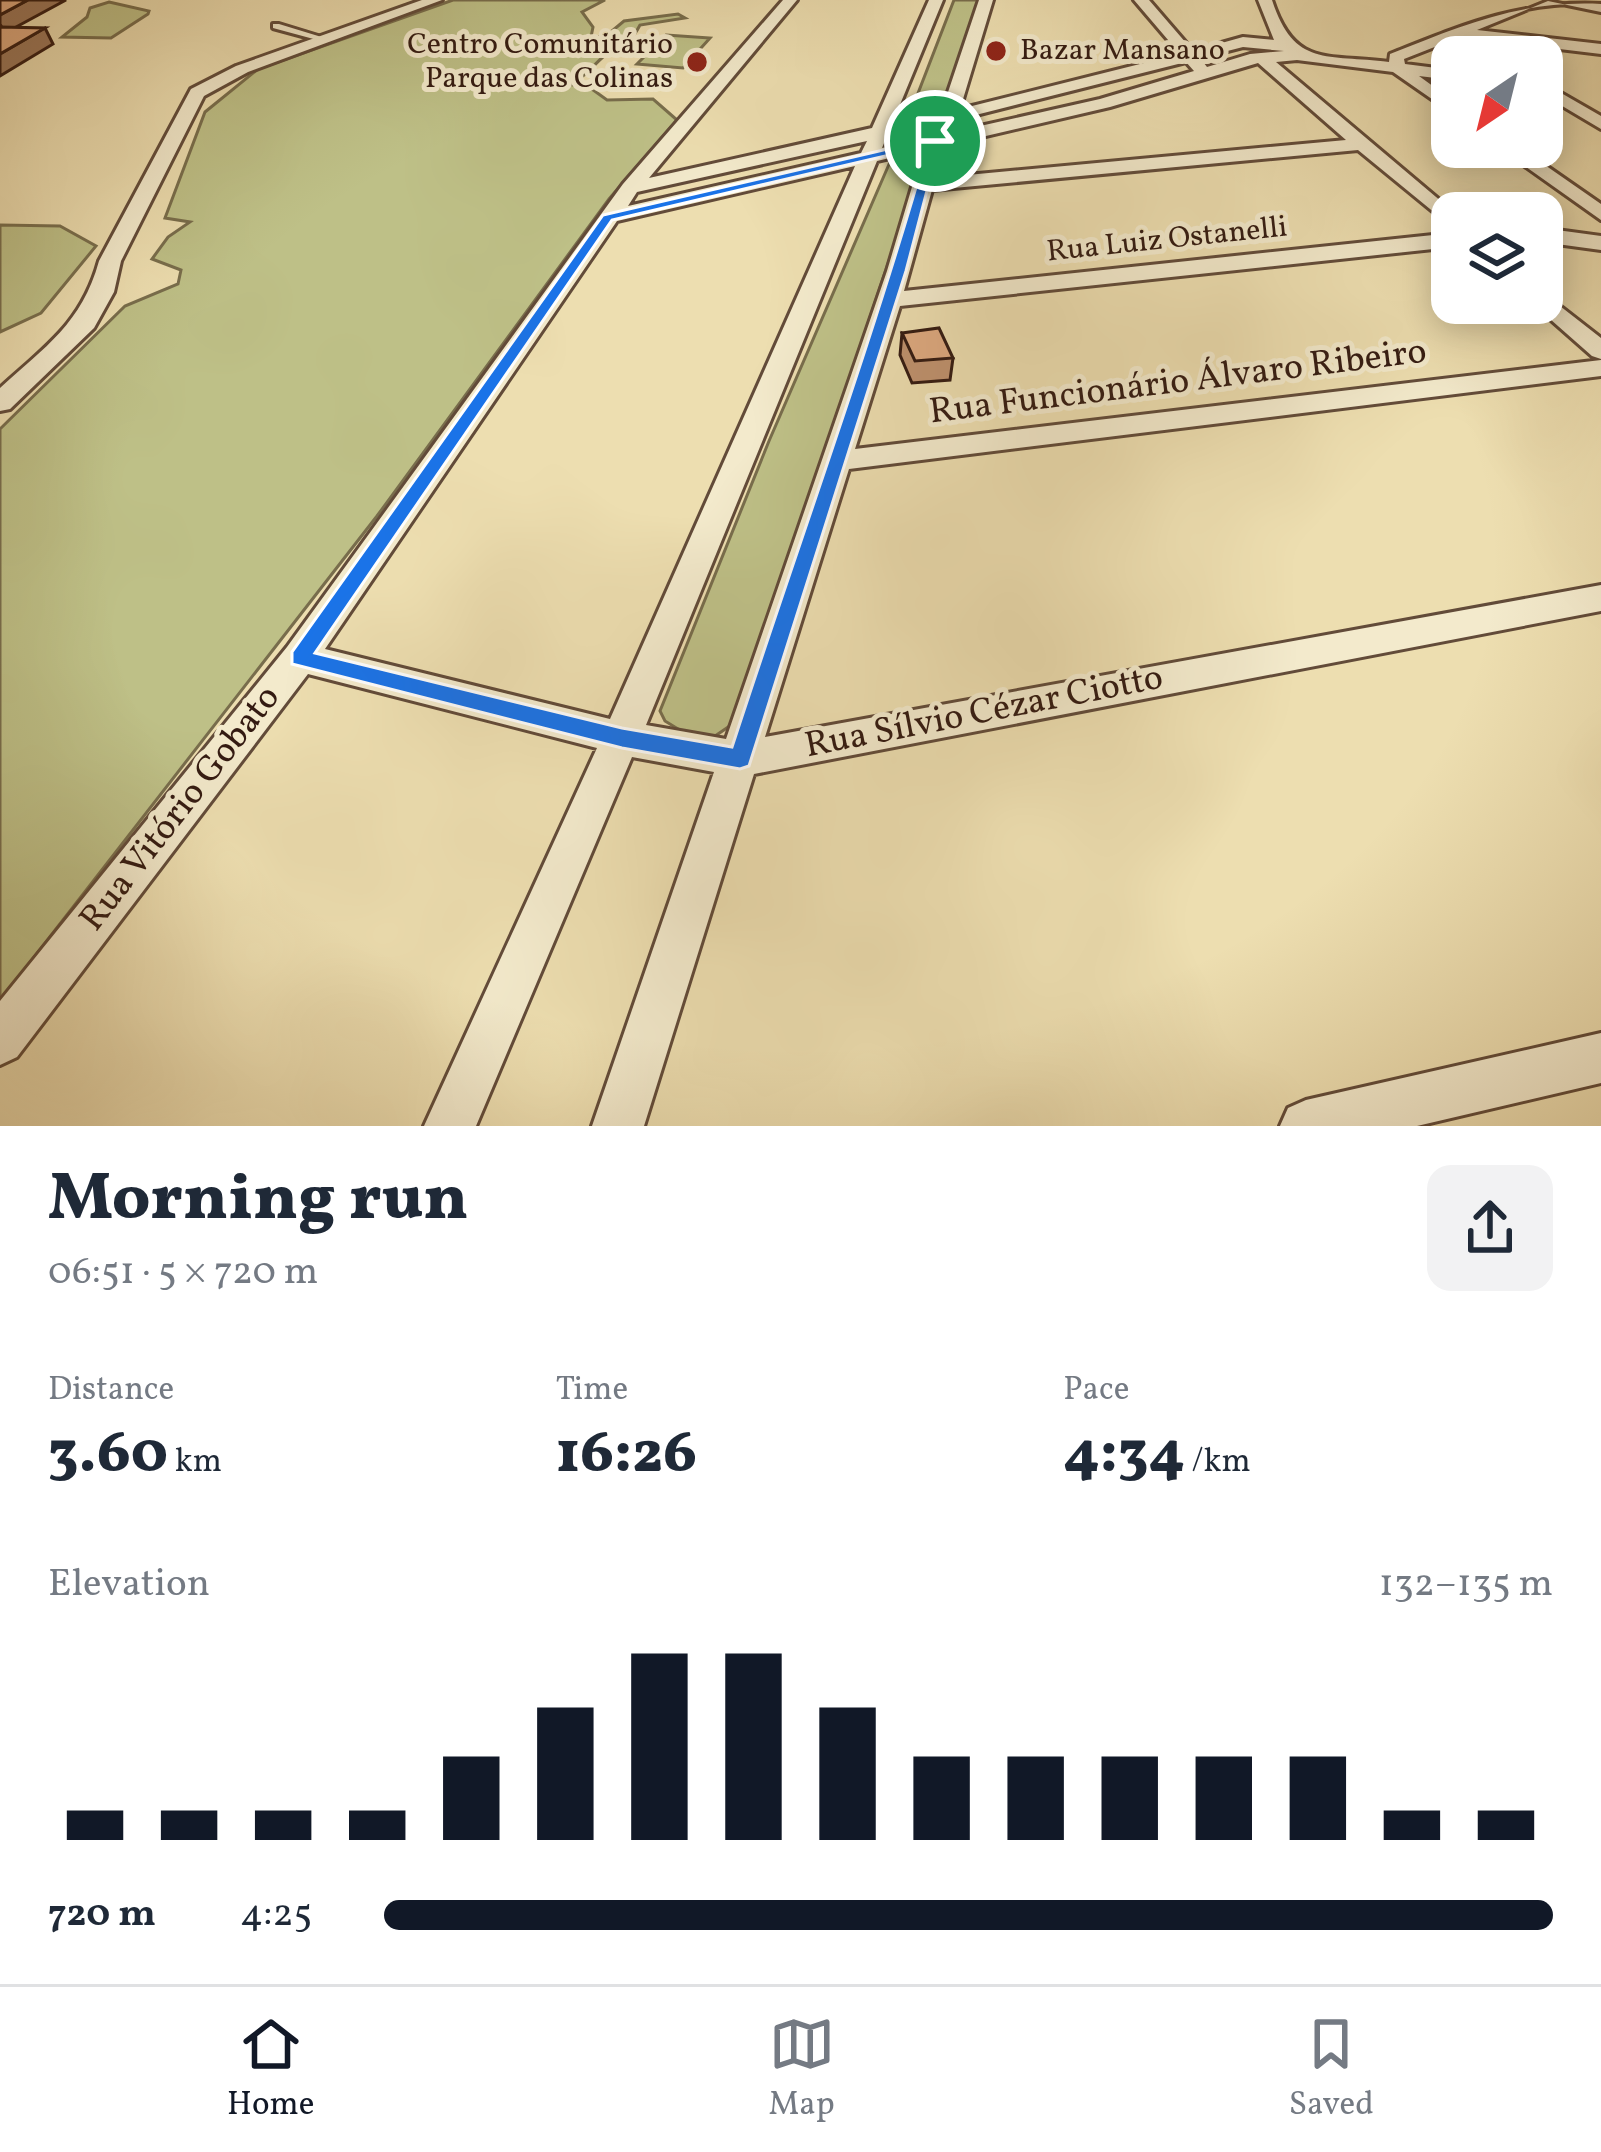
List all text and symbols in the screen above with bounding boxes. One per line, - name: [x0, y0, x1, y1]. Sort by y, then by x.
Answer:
- place label: Centro Comunitário Parque das Colinas: [407, 24, 673, 100]
- place label: Bazar Mansano: [1020, 30, 1225, 72]
- north arrow: [1431, 36, 1563, 168]
- map controls: [1431, 36, 1563, 324]
- marker: Bazar Mansano: [983, 38, 1009, 64]
- marker: Centro Comunitário Parque das Colinas: [684, 49, 710, 75]
- pin: [884, 90, 986, 192]
- icon: arrive: [902, 108, 968, 174]
- button: layers: [1431, 192, 1563, 324]
- street label: Rua Luiz Ostanelli: [1045, 206, 1289, 274]
- street label: Rua Funcionário Álvaro Ribeiro: [927, 328, 1429, 438]
- street label: Rua Sílvio Cézar Ciotto: [801, 654, 1167, 772]
- street label: Rua Vitório Gobato: [69, 675, 293, 943]
- text: Morning run: [48, 1155, 469, 1247]
- button: share: [1427, 1165, 1553, 1291]
- text: 06:51 · 5 × 720 m: [48, 1246, 318, 1300]
- text: Distance: [48, 1368, 174, 1414]
- text: Time: [556, 1368, 628, 1414]
- text: Pace: [1063, 1368, 1129, 1414]
- text: 3.60: [48, 1414, 168, 1497]
- text: 16:26: [556, 1414, 697, 1497]
- text: 4:34: [1063, 1414, 1185, 1497]
- text: km: [168, 1440, 222, 1486]
- text: /km: [1185, 1440, 1251, 1486]
- text: Elevation: [48, 1558, 210, 1612]
- text: 132–135 m: [1379, 1558, 1553, 1612]
- text: 720 m: [48, 1888, 156, 1942]
- text: 4:25: [240, 1888, 312, 1942]
- tab: Home: [227, 2011, 314, 2129]
- tab: Map: [769, 2011, 835, 2129]
- tab: Saved: [1289, 2011, 1374, 2129]

